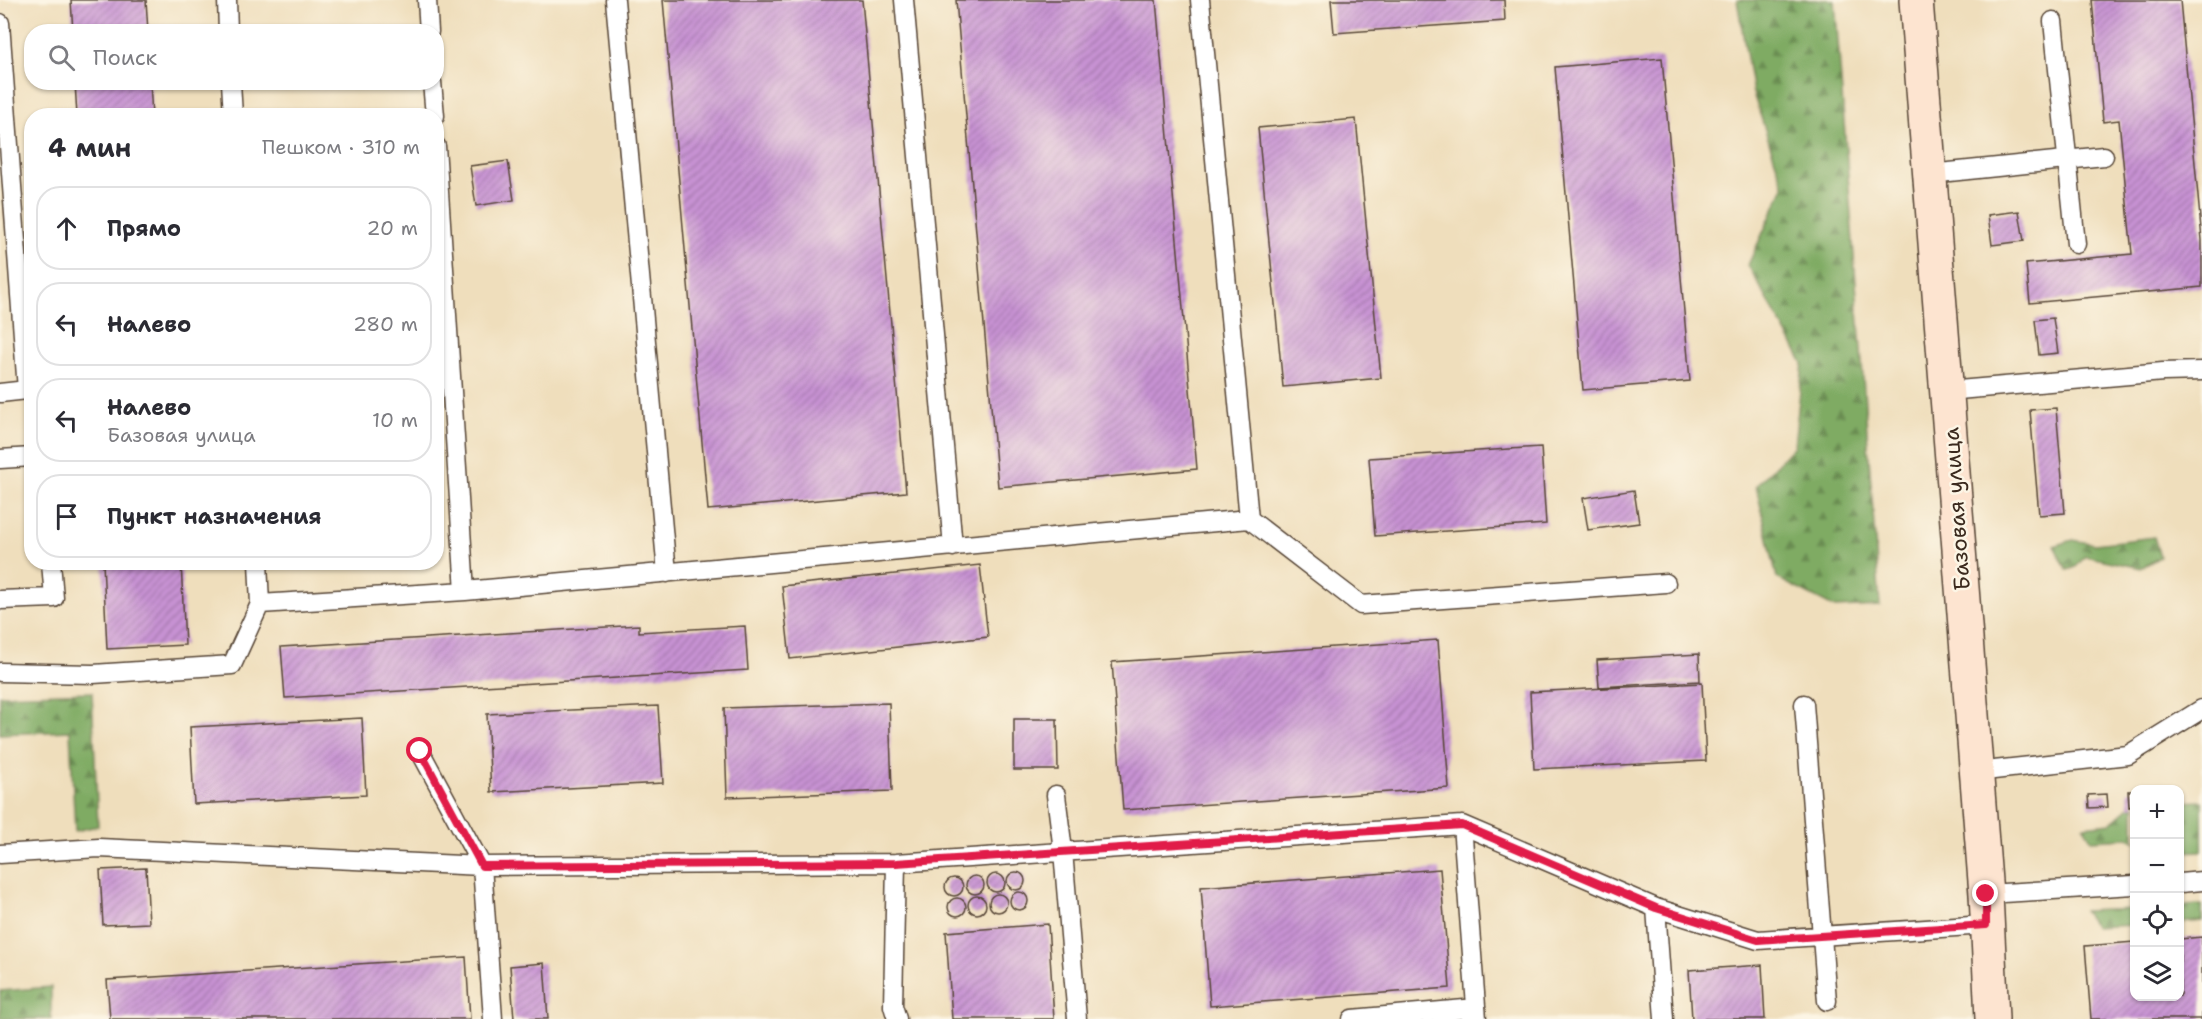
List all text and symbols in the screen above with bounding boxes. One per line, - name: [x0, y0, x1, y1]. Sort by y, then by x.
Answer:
- search box: [24, 24, 444, 90]
- icon: search: [45, 41, 78, 74]
- text: Поиск: [93, 43, 157, 72]
- text: 4 мин: [48, 130, 131, 165]
- text: Пешком · 310 m: [262, 134, 420, 160]
- icon: ahead: [50, 212, 83, 245]
- text: Прямо: [107, 214, 181, 243]
- text: 20 m: [367, 215, 418, 241]
- icon: left: [50, 308, 83, 341]
- text: Налево: [107, 310, 191, 339]
- text: 280 m: [353, 311, 418, 337]
- text: Налево: [107, 393, 191, 422]
- icon: left: [50, 404, 83, 437]
- text: 10 m: [372, 407, 418, 433]
- text: Базовая улица: [107, 422, 256, 448]
- street label: Базовая улица: [1936, 426, 1977, 592]
- icon: arrive: [50, 500, 83, 533]
- text: Пункт назначения: [107, 502, 321, 531]
- route start: [406, 737, 432, 763]
- map controls: [2130, 785, 2184, 1001]
- button: +: [2130, 785, 2184, 839]
- button: −: [2130, 839, 2184, 893]
- route end: [1972, 880, 1998, 906]
- button: locate: [2130, 893, 2184, 947]
- button: layers: [2130, 947, 2184, 1001]

